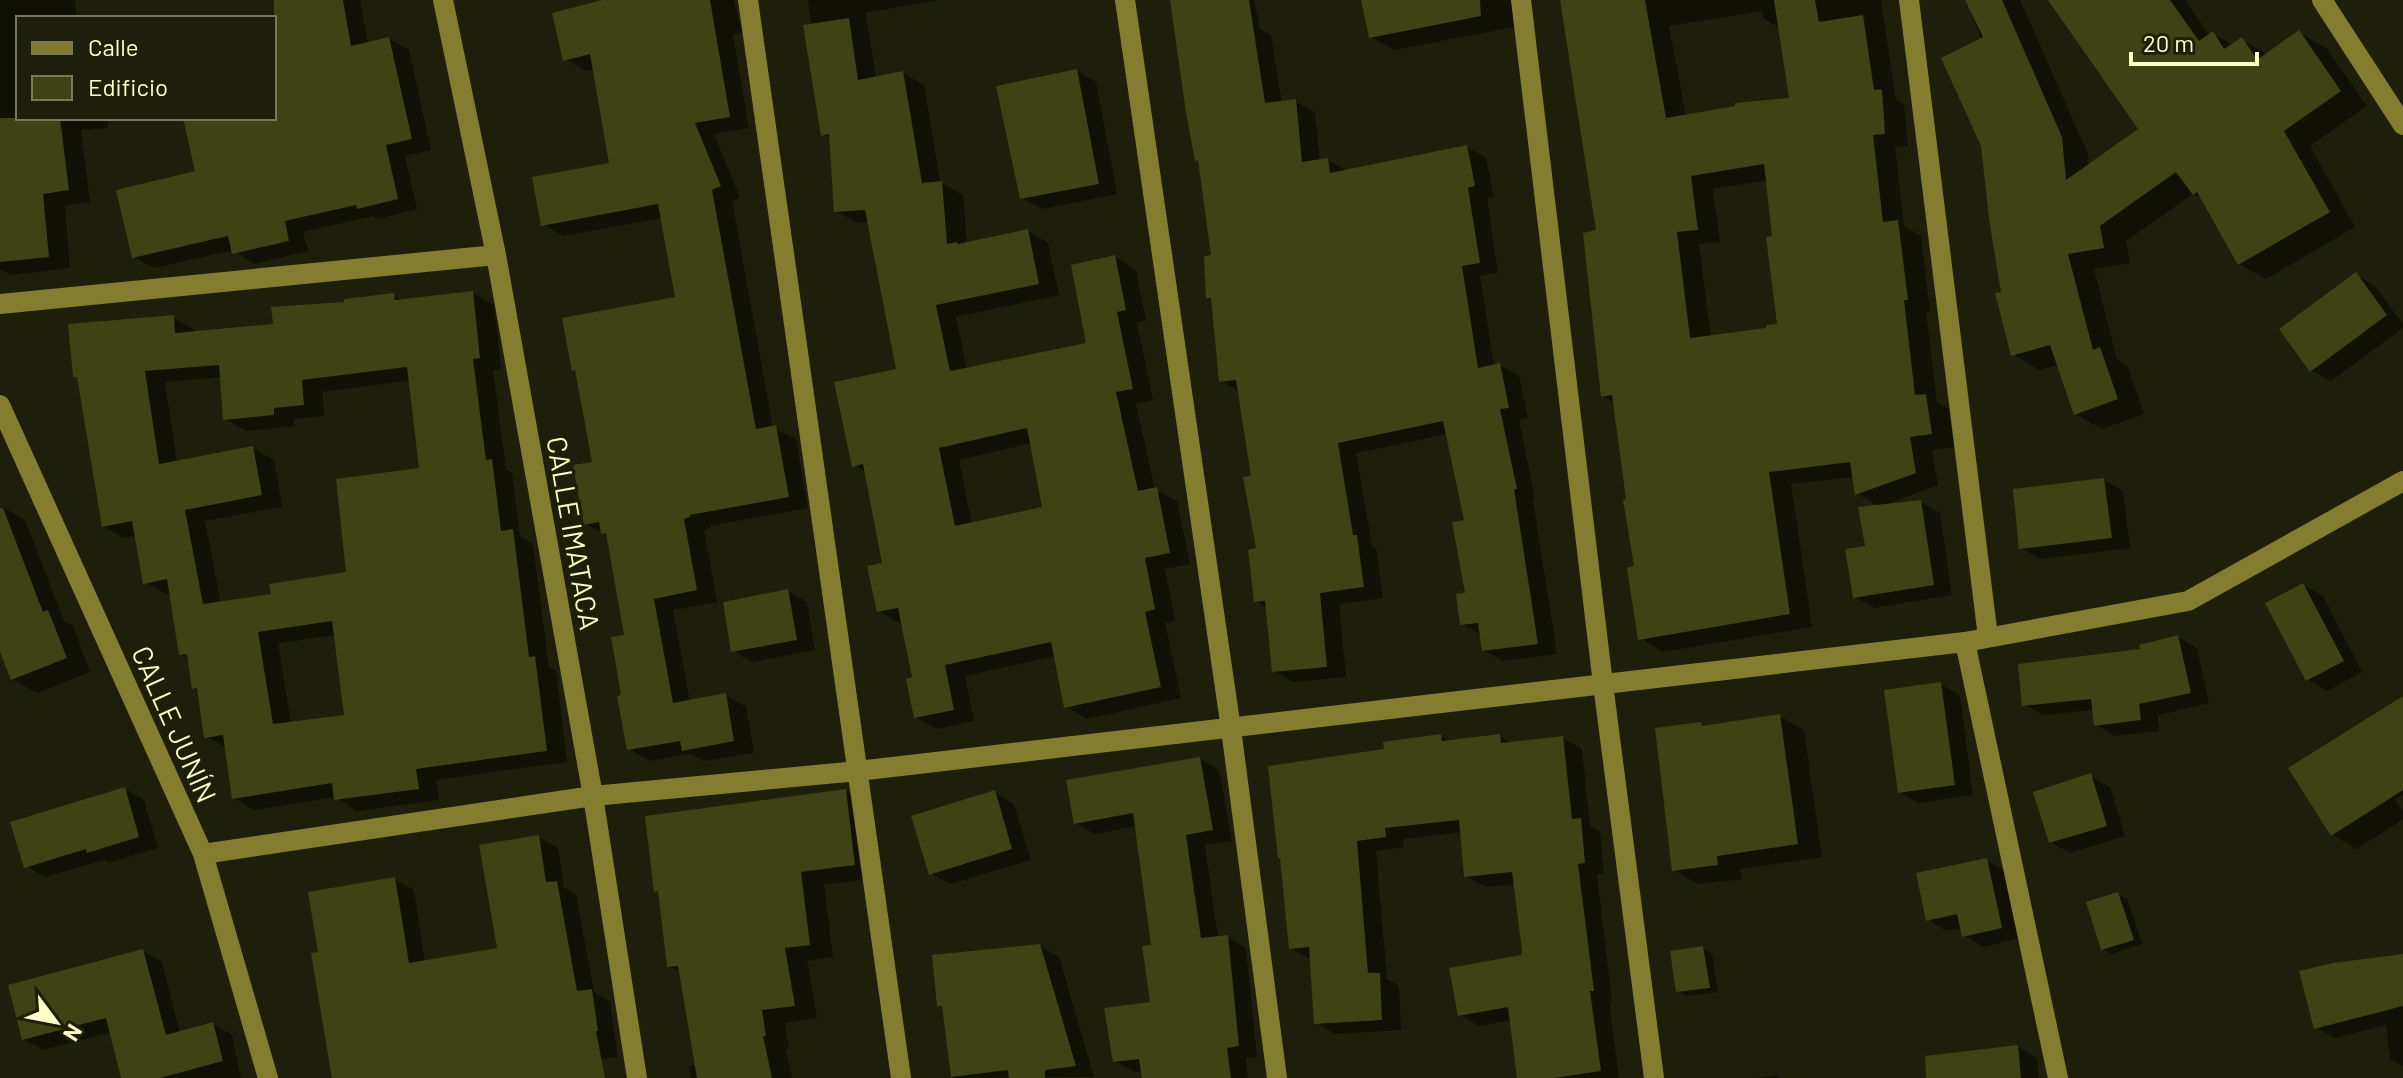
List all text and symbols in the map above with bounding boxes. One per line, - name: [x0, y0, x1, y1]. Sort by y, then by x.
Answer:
- legend: [16, 16, 276, 120]
- scale bar: [2131, 16, 2257, 66]
- text: 20 m: [2143, 28, 2194, 57]
- text: Calle: [88, 32, 139, 61]
- text: Edificio: [88, 72, 168, 101]
- street label: CALLE IMATACA: [540, 434, 608, 632]
- street label: CALLE JUNÍN: [125, 640, 225, 808]
- north arrow: [16, 982, 96, 1062]
- text: N: [59, 1020, 89, 1046]

